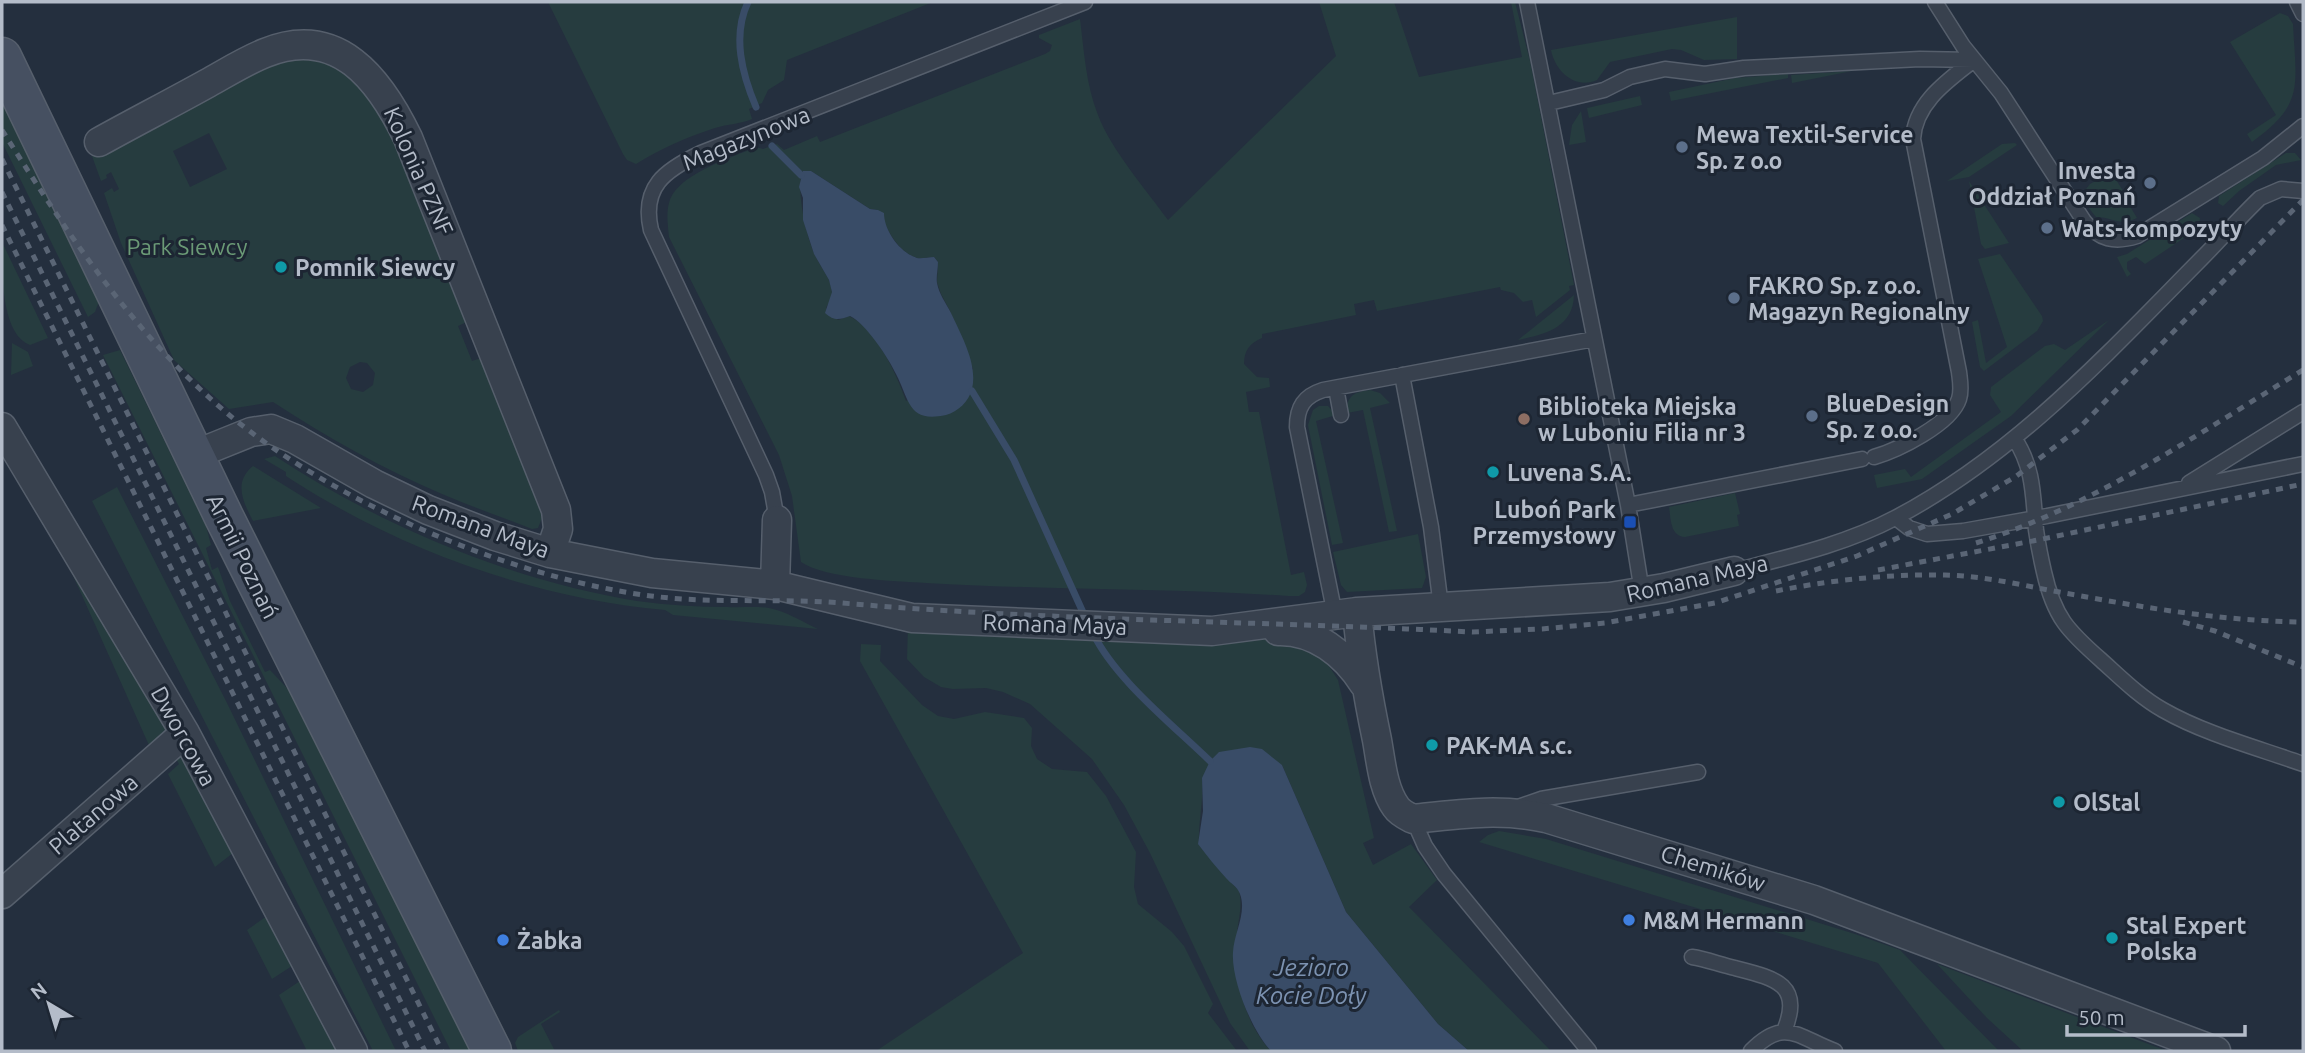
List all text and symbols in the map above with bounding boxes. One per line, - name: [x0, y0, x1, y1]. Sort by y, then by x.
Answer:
- street label: Magazynowa: [679, 101, 813, 175]
- street label: Kolonia PZNF: [380, 103, 458, 239]
- place label: Mewa Textil-Service Sp. z o.o: [1696, 122, 1913, 173]
- marker: Mewa Textil-Service Sp. z o.o: [1674, 139, 1690, 155]
- place label: Investa Oddział Poznań: [1968, 158, 2136, 209]
- marker: Investa Oddział Poznań: [2142, 175, 2158, 191]
- place label: Wats-kompozyty: [2061, 216, 2242, 241]
- marker: Wats-kompozyty: [2039, 220, 2055, 236]
- park label: Park Siewcy: [126, 234, 248, 259]
- place label: Pomnik Siewcy: [295, 255, 455, 280]
- marker: Pomnik Siewcy: [273, 259, 289, 275]
- place label: FAKRO Sp. z o.o. Magazyn Regionalny: [1748, 273, 1970, 324]
- marker: FAKRO Sp. z o.o. Magazyn Regionalny: [1726, 290, 1742, 306]
- place label: BlueDesign Sp. z o.o.: [1826, 391, 1949, 442]
- place label: Biblioteka Miejska w Luboniu Filia nr 3: [1538, 394, 1746, 445]
- marker: BlueDesign Sp. z o.o.: [1804, 408, 1820, 424]
- marker: Biblioteka Miejska w Luboniu Filia nr 3: [1516, 411, 1532, 427]
- place label: Luvena S.A.: [1507, 460, 1632, 485]
- marker: Luvena S.A.: [1485, 464, 1501, 480]
- street label: Armii Poznań: [202, 490, 284, 622]
- street label: Romana Maya: [409, 490, 553, 562]
- place label: Luboń Park Przemysłowy: [1473, 497, 1616, 548]
- marker: Luboń Park Przemysłowy: [1622, 514, 1638, 530]
- street label: Romana Maya: [1624, 550, 1770, 606]
- street label: Romana Maya: [982, 609, 1128, 639]
- street label: Dworcowa: [146, 682, 222, 790]
- place label: PAK-MA s.c.: [1446, 733, 1572, 758]
- marker: PAK-MA s.c.: [1424, 737, 1440, 753]
- street label: Platanowa: [44, 769, 142, 859]
- place label: OlStal: [2073, 790, 2140, 815]
- marker: OlStal: [2051, 794, 2067, 810]
- street label: Chemików: [1658, 840, 1768, 896]
- place label: M&M Hermann: [1643, 908, 1804, 933]
- marker: M&M Hermann: [1621, 912, 1637, 928]
- place label: Stal Expert Polska: [2126, 913, 2247, 964]
- place label: Żabka: [517, 927, 582, 953]
- marker: Stal Expert Polska: [2104, 930, 2120, 946]
- marker: Żabka: [495, 932, 511, 948]
- water label: Jezioro Kocie Doły: [1256, 954, 1367, 1009]
- north arrow: [14, 969, 84, 1039]
- text: N: [26, 978, 51, 1004]
- scale bar: [2067, 993, 2246, 1038]
- text: 50 m: [2078, 1005, 2125, 1029]

